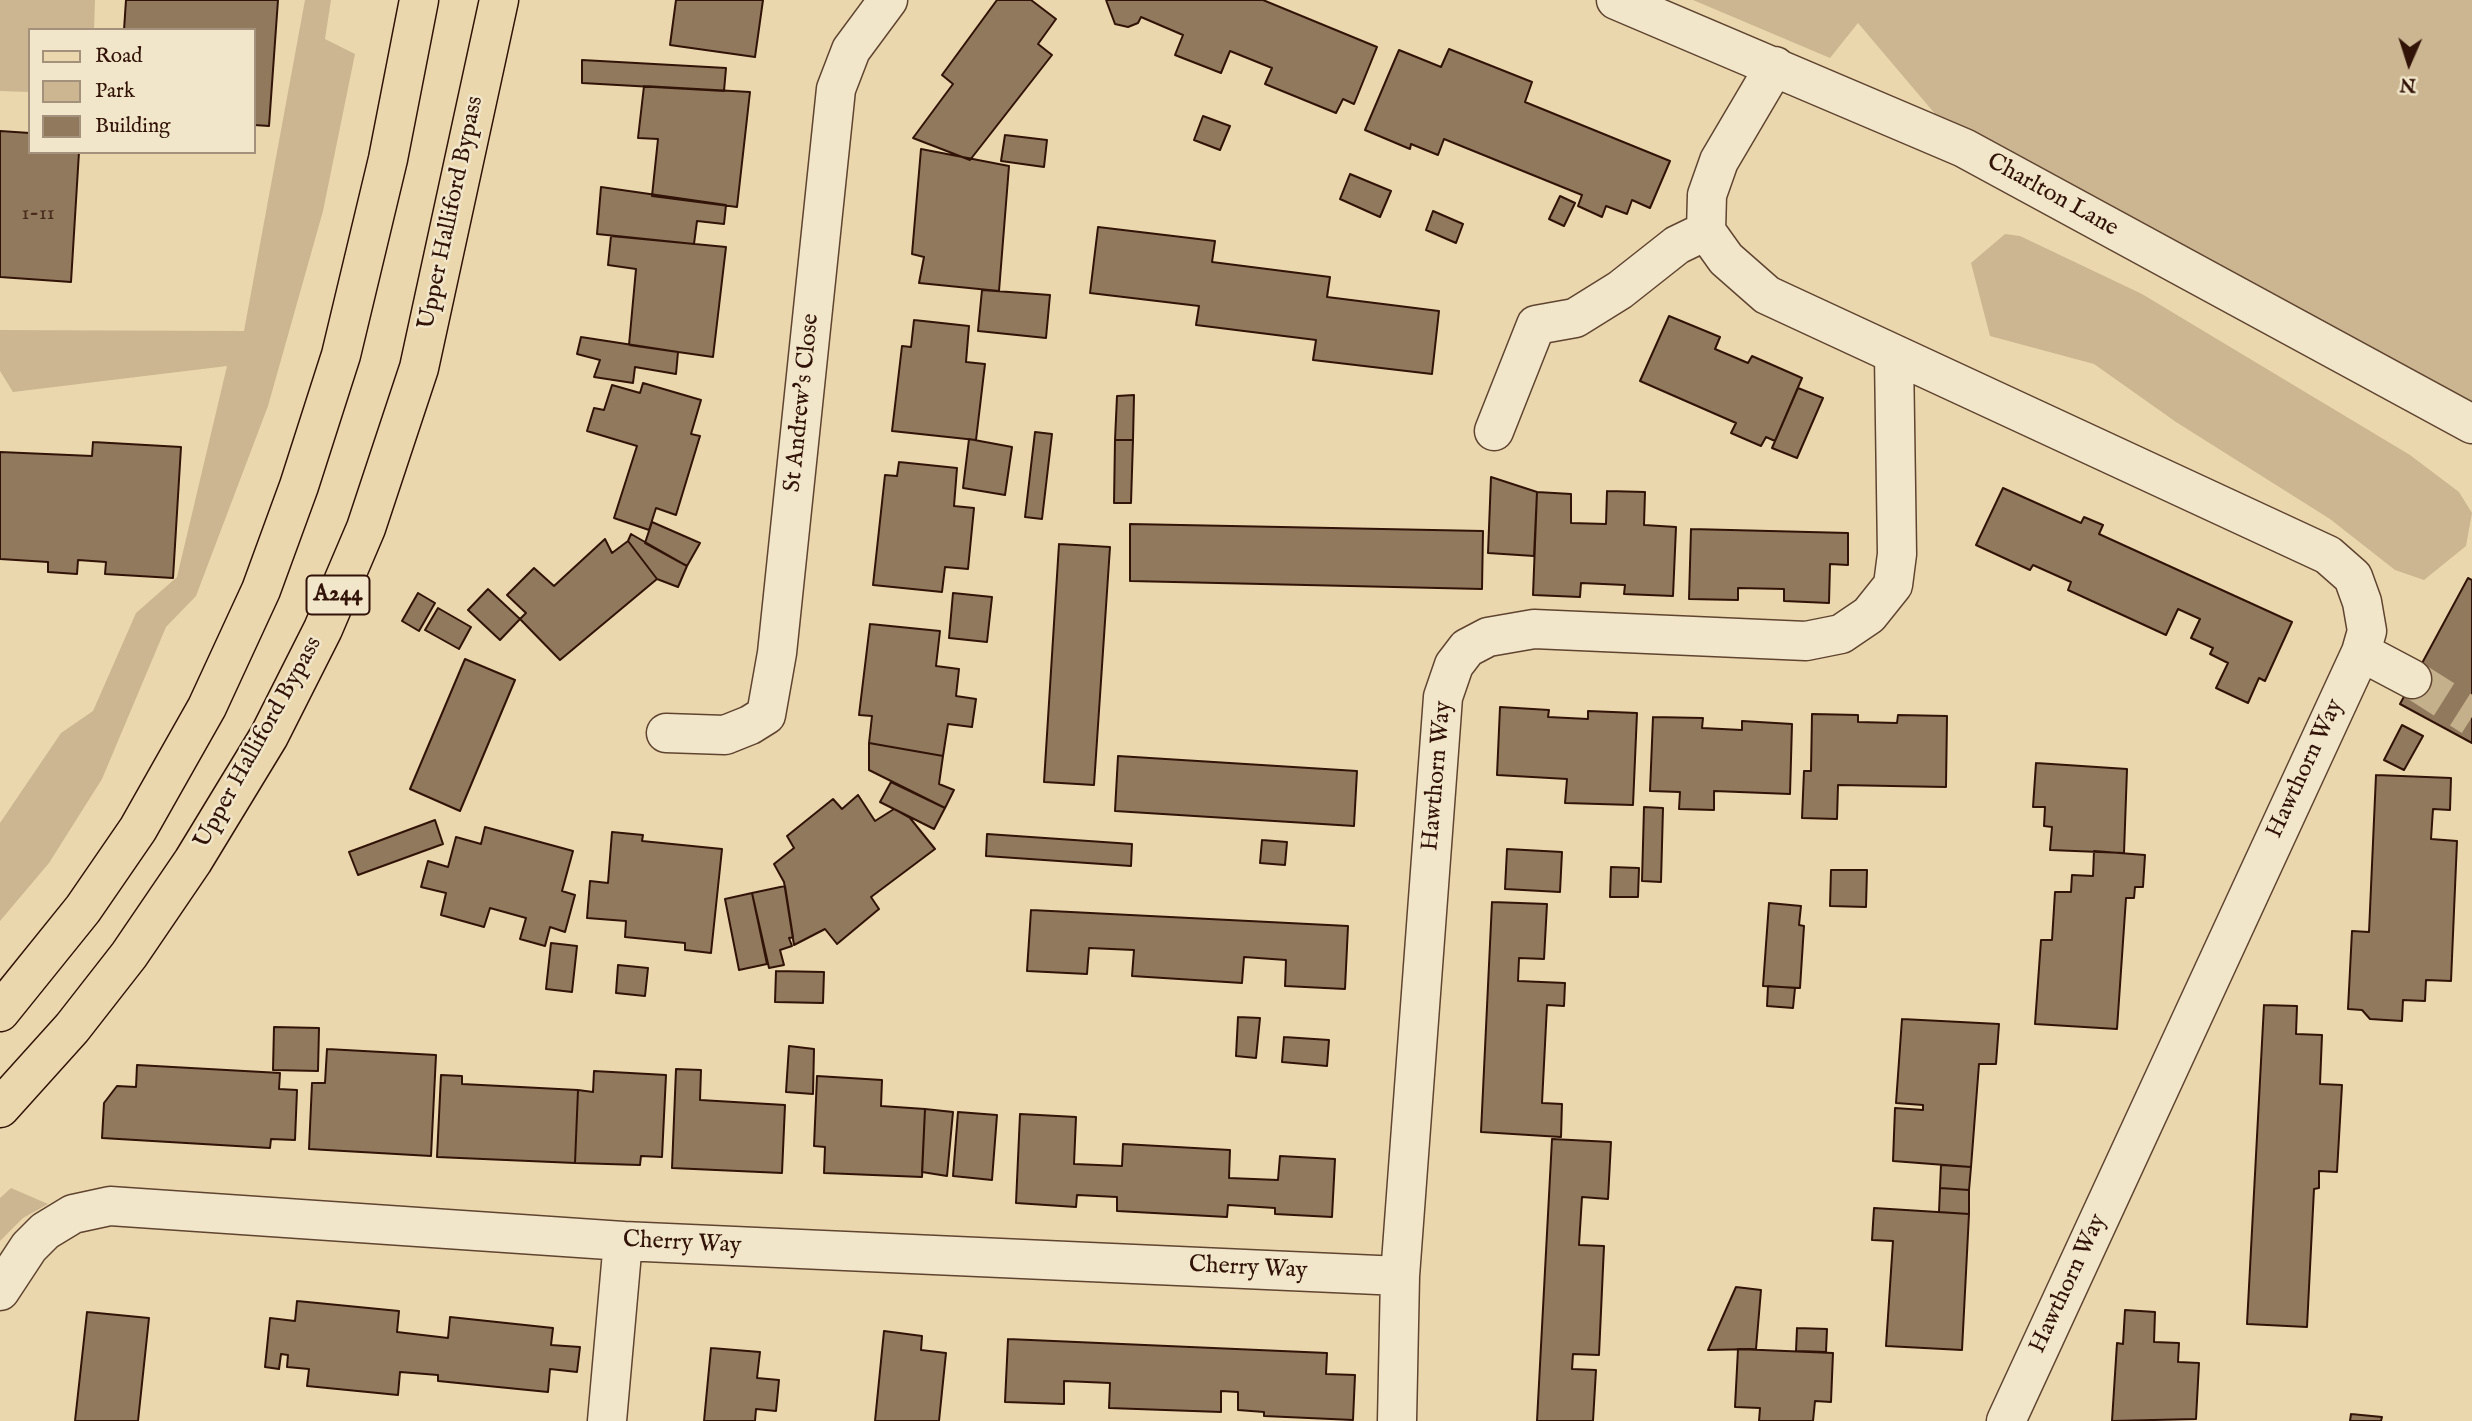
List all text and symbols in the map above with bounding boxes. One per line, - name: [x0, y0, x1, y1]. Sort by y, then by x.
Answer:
- legend: [28, 28, 256, 154]
- north arrow: [2374, 28, 2444, 98]
- text: Road: [95, 43, 142, 70]
- text: N: [2399, 72, 2417, 96]
- text: Park: [95, 78, 135, 105]
- street label: Upper Halliford Bypass: [413, 94, 491, 332]
- text: Building: [95, 113, 170, 140]
- street label: Charlton Lane: [1981, 148, 2123, 244]
- house number: 1-11: [21, 202, 55, 228]
- street label: St Andrew's Close: [779, 312, 827, 494]
- road number: A244: [306, 576, 370, 614]
- street label: Upper Halliford Bypass: [189, 632, 329, 854]
- street label: Hawthorn Way: [2261, 695, 2351, 843]
- street label: Hawthorn Way: [1417, 700, 1459, 852]
- street label: Hawthorn Way: [2024, 1210, 2114, 1358]
- street label: Cherry Way: [622, 1227, 742, 1261]
- street label: Cherry Way: [1188, 1252, 1308, 1286]

